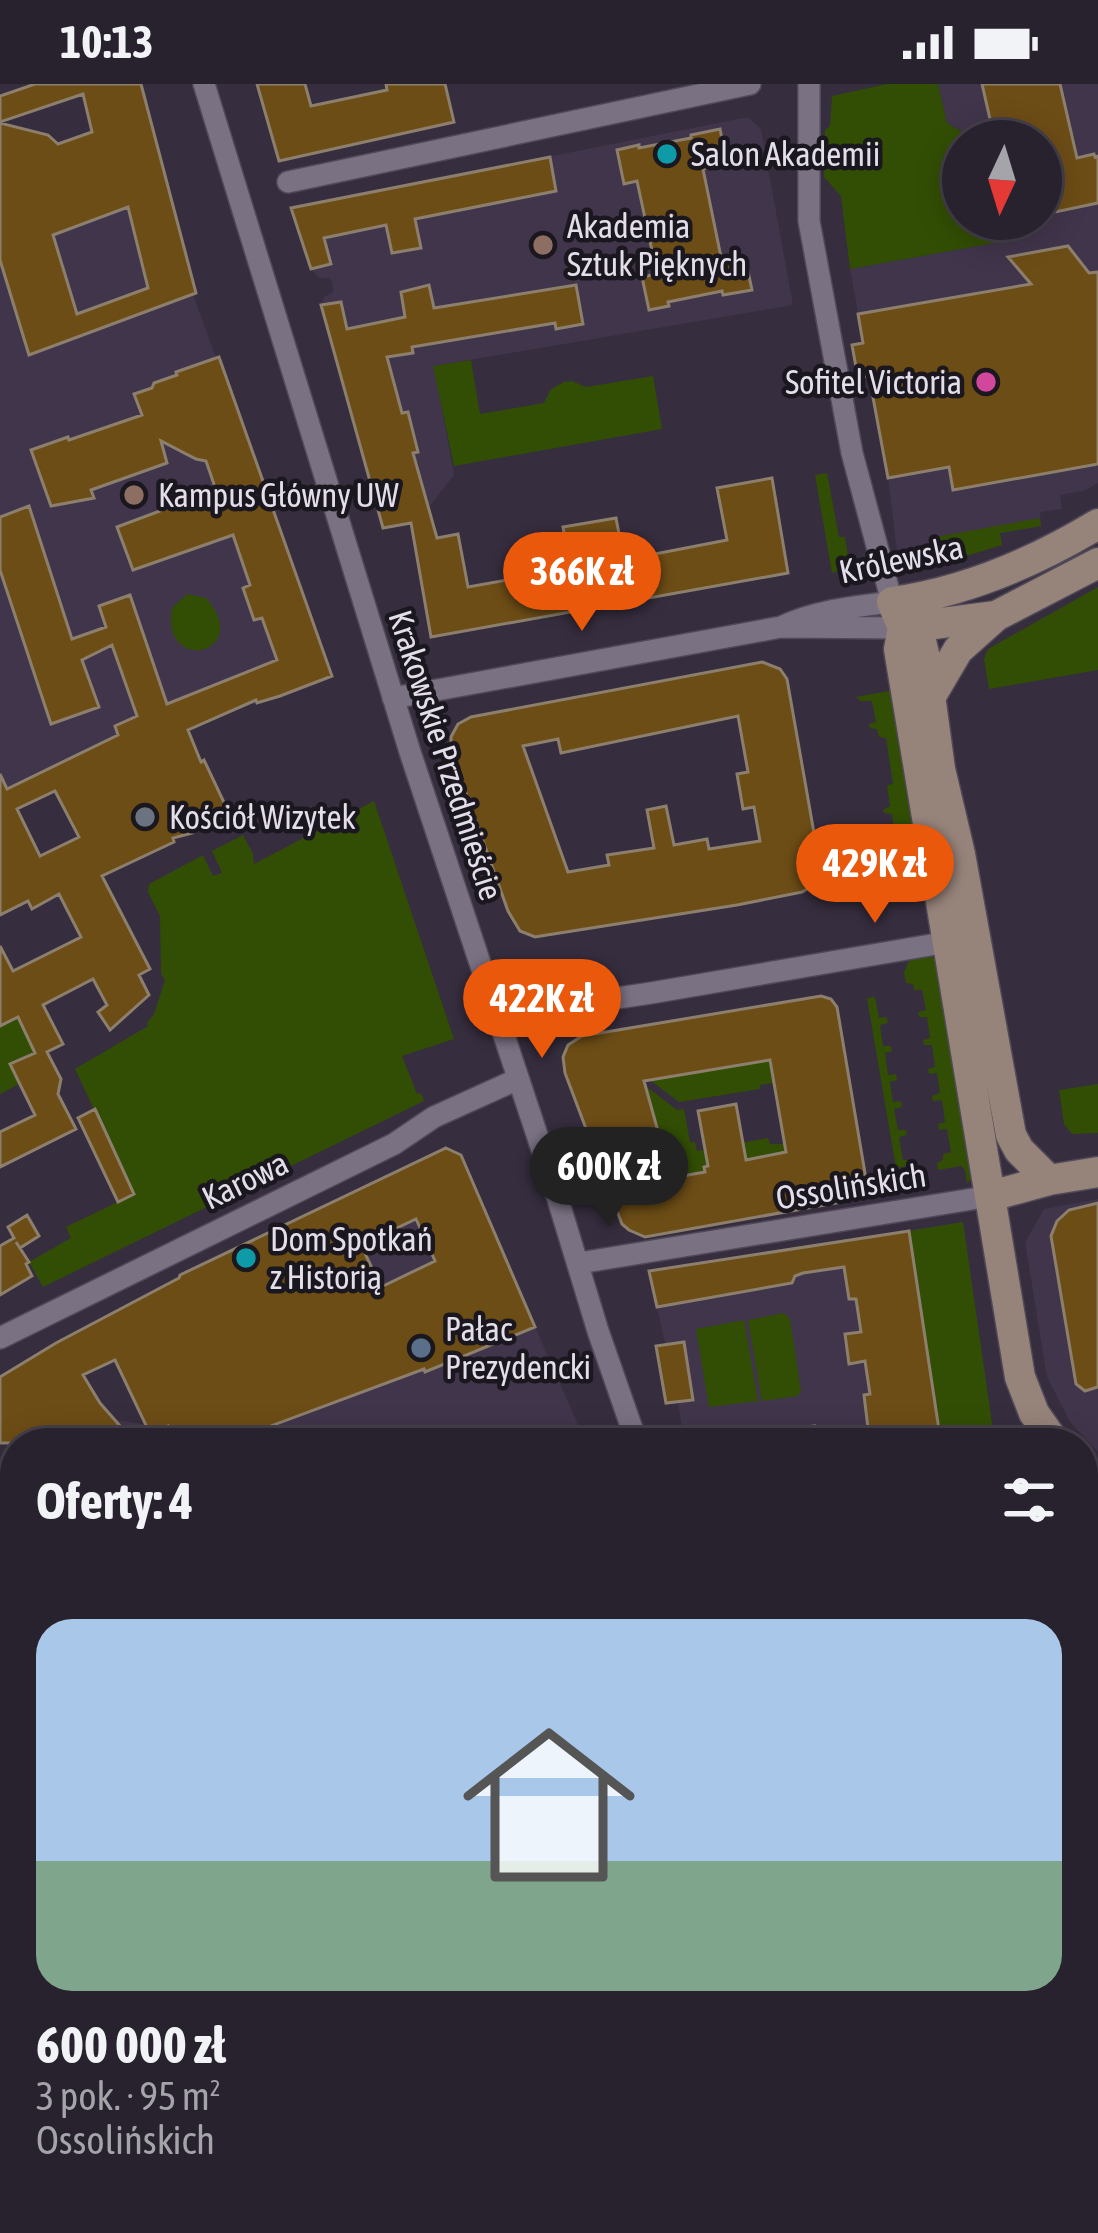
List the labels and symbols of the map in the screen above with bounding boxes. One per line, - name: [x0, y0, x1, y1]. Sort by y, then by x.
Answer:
- north arrow: [942, 120, 1062, 240]
- place label: Salon Akademii: [691, 135, 880, 173]
- marker: Salon Akademii: [654, 141, 680, 167]
- place label: Akademia Sztuk Pięknych: [567, 207, 747, 283]
- marker: Akademia Sztuk Pięknych: [530, 232, 556, 258]
- place label: Sofitel Victoria: [785, 363, 962, 401]
- marker: Sofitel Victoria: [973, 369, 999, 395]
- place label: Kampus Główny UW: [158, 476, 399, 514]
- marker: Kampus Główny UW: [121, 482, 147, 508]
- street label: Królewska: [836, 527, 966, 591]
- pin: 366K zł: [471, 532, 693, 634]
- street label: Krakowskie Przedmieście: [381, 605, 511, 905]
- place label: Kościół Wizytek: [169, 798, 356, 836]
- marker: Kościół Wizytek: [132, 804, 158, 830]
- pin: 429K zł: [764, 824, 986, 926]
- pin: 422K zł: [431, 959, 653, 1061]
- pin: 600K zł: [498, 1127, 720, 1229]
- street label: Karowa: [196, 1143, 294, 1217]
- street label: Ossolińskich: [773, 1155, 929, 1217]
- place label: Dom Spotkań z Historią: [270, 1220, 433, 1296]
- marker: Dom Spotkań z Historią: [233, 1245, 259, 1271]
- place label: Pałac Prezydencki: [445, 1310, 591, 1386]
- marker: Pałac Prezydencki: [408, 1335, 434, 1361]

